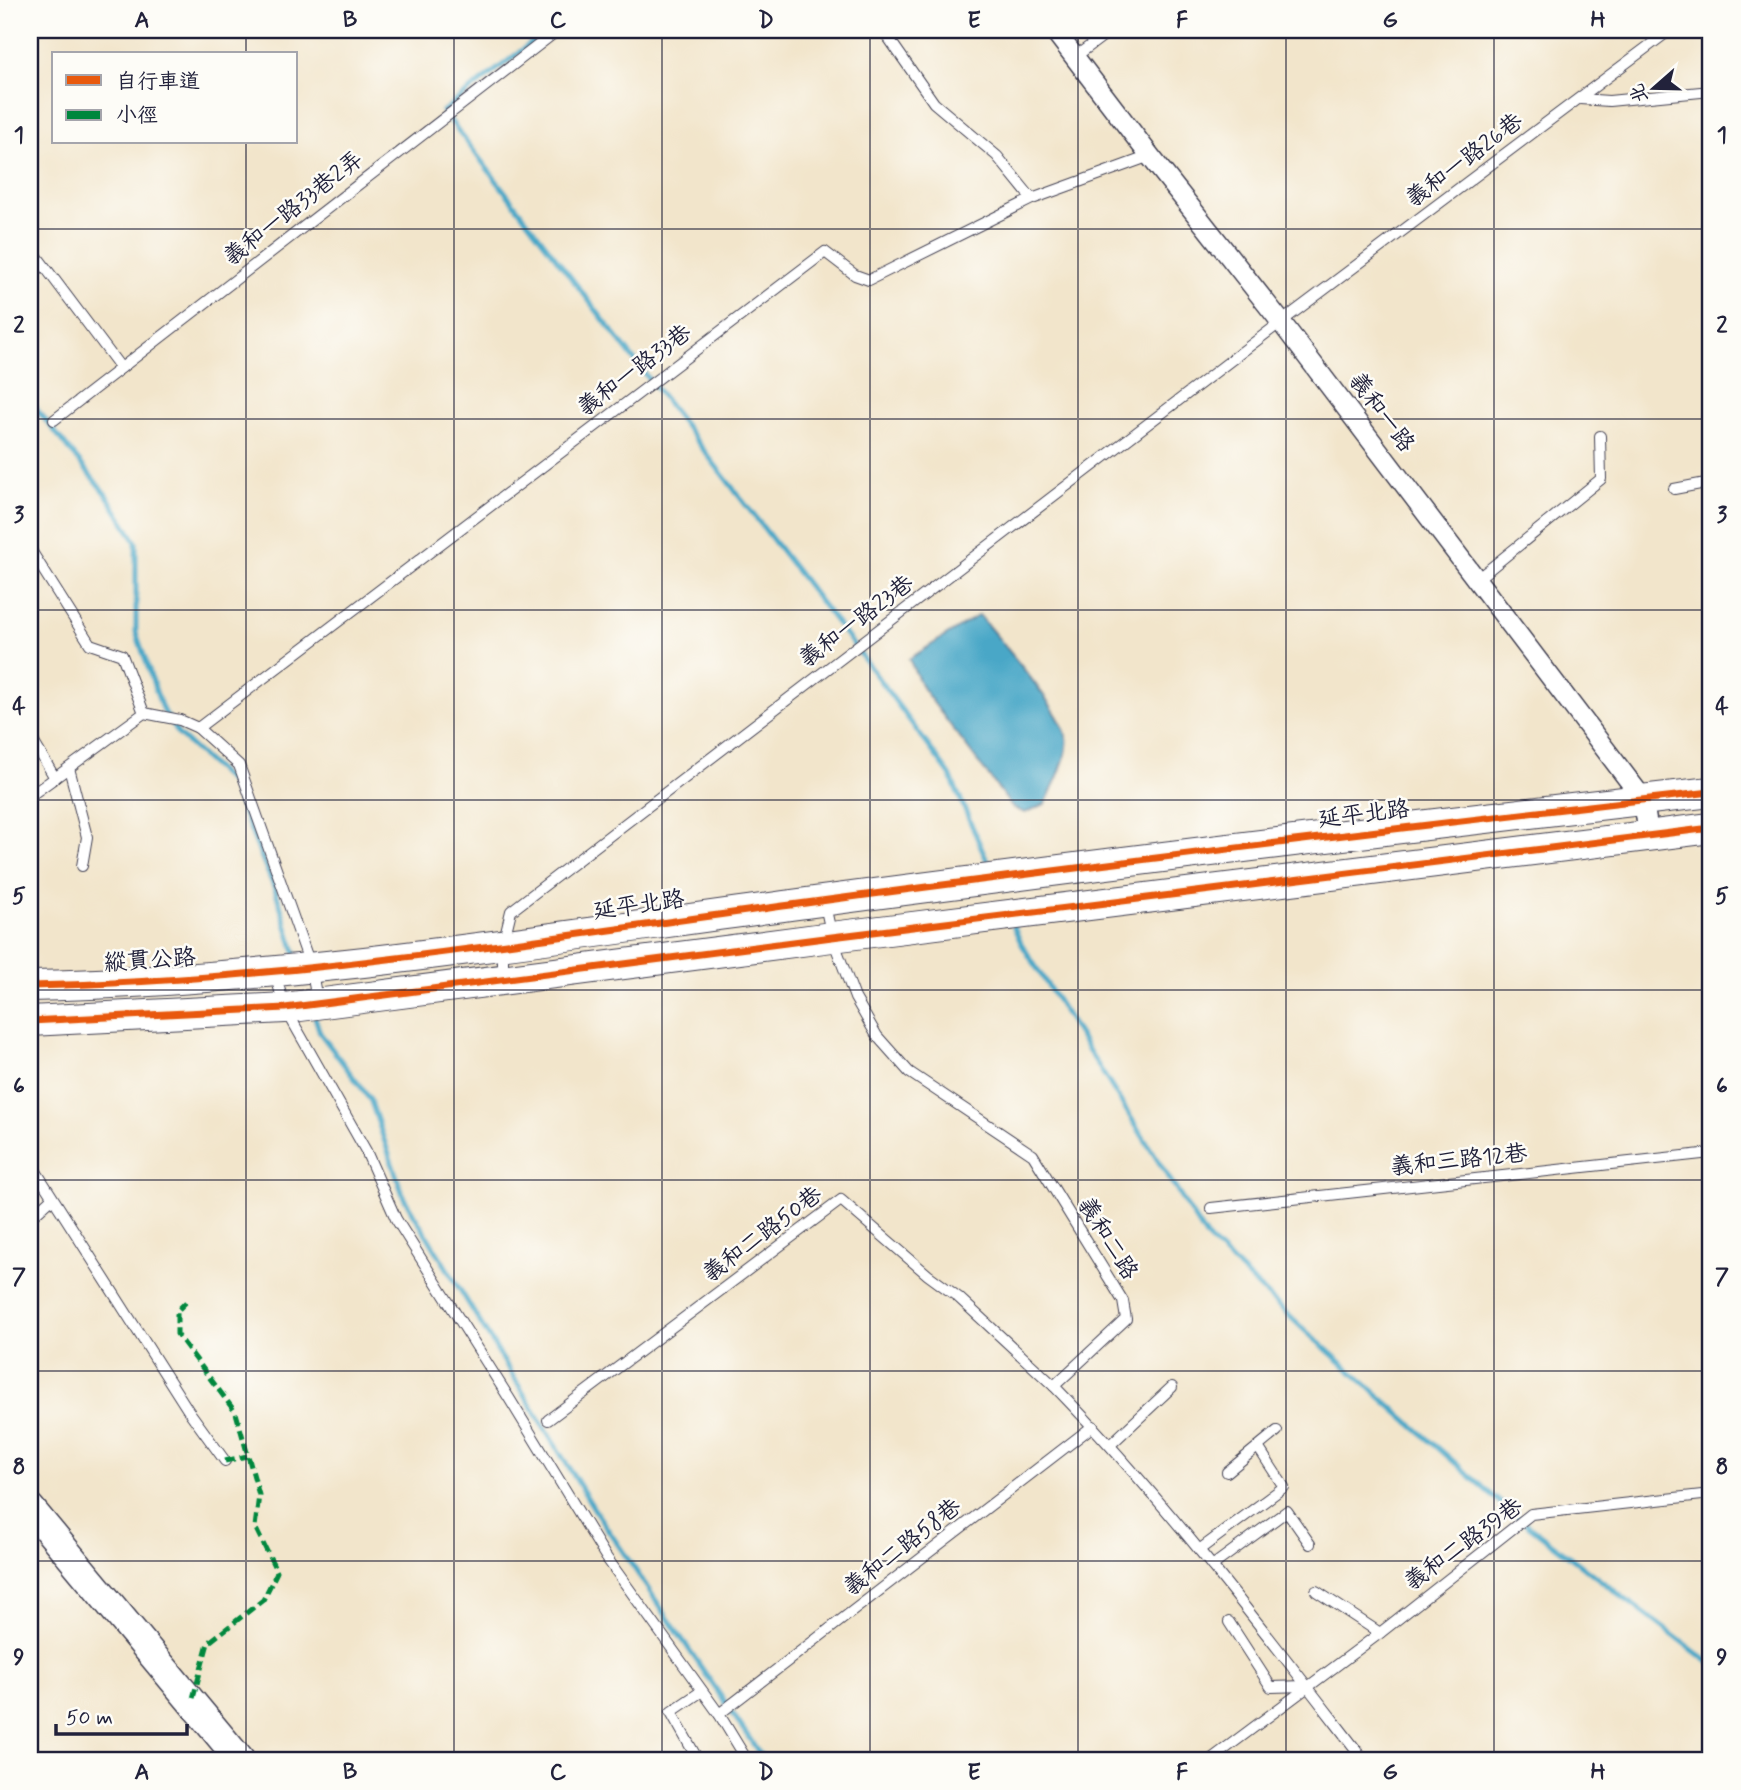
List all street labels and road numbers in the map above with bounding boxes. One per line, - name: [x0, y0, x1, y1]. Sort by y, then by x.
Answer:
- street label: 義和一路26巷: [1400, 107, 1530, 215]
- street label: 義和一路33巷2弄: [218, 145, 370, 273]
- street label: 義和一路33巷: [572, 318, 699, 424]
- street label: 義和一路: [1341, 367, 1421, 459]
- street label: 義和一路23巷: [794, 568, 921, 675]
- street label: 延平北路: [1317, 795, 1411, 835]
- street label: 延平北路: [591, 885, 687, 927]
- street label: 縱貫公路: [103, 943, 197, 979]
- street label: 義和三路12巷: [1389, 1139, 1530, 1183]
- street label: 義和二路50巷: [697, 1180, 830, 1290]
- street label: 義和二路: [1070, 1192, 1144, 1286]
- street label: 義和二路39巷: [1399, 1491, 1530, 1598]
- street label: 義和二路58巷: [838, 1492, 969, 1603]

